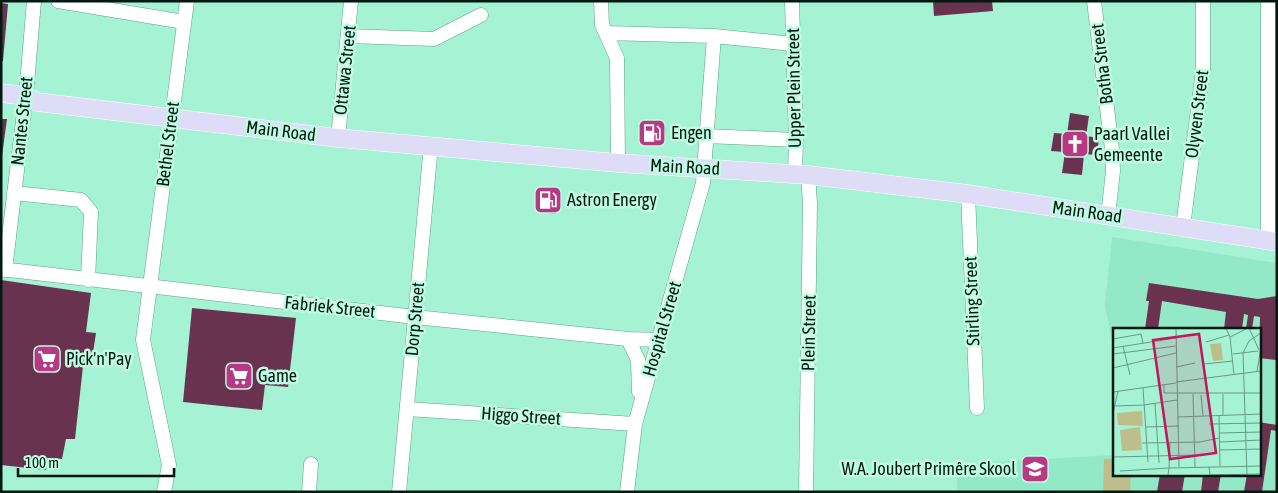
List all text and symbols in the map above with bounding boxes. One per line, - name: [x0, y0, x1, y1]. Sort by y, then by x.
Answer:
- street label: Botha Street: [1086, 22, 1117, 106]
- street label: Ottawa Street: [329, 24, 360, 116]
- street label: Upper Plein Street: [782, 28, 805, 148]
- street label: Olyven Street: [1181, 69, 1212, 159]
- street label: Nantes Street: [6, 75, 37, 166]
- street label: Bethel Street: [152, 100, 183, 188]
- street label: Main Road: [245, 116, 317, 145]
- fuel station icon: Engen: [637, 118, 667, 148]
- place label: Engen: [671, 122, 712, 143]
- place label: Paarl Vallei Gemeente: [1094, 123, 1170, 165]
- church icon: Paarl Vallei Gemeente: [1060, 129, 1090, 159]
- street label: Main Road: [649, 154, 721, 179]
- fuel station icon: Astron Energy: [533, 185, 563, 215]
- place label: Astron Energy: [567, 189, 657, 210]
- street label: Main Road: [1051, 196, 1123, 227]
- street label: Stirling Street: [959, 256, 984, 346]
- street label: Hospital Street: [638, 279, 685, 379]
- street label: Dorp Street: [401, 281, 428, 357]
- street label: Fabriek Street: [284, 291, 377, 322]
- street label: Plein Street: [797, 295, 820, 371]
- inset map: [1113, 328, 1260, 476]
- supermarket icon: Pick'n'Pay: [32, 344, 62, 374]
- place label: Pick'n'Pay: [66, 348, 132, 369]
- supermarket icon: Game: [224, 361, 254, 391]
- place label: Game: [258, 365, 297, 386]
- street label: Higgo Street: [481, 402, 562, 429]
- scale bar: [18, 446, 174, 478]
- text: 100 m: [25, 454, 59, 471]
- school or university icon: W.A. Joubert Primêre Skool: [1020, 454, 1050, 484]
- place label: W.A. Joubert Primêre Skool: [841, 458, 1016, 479]

